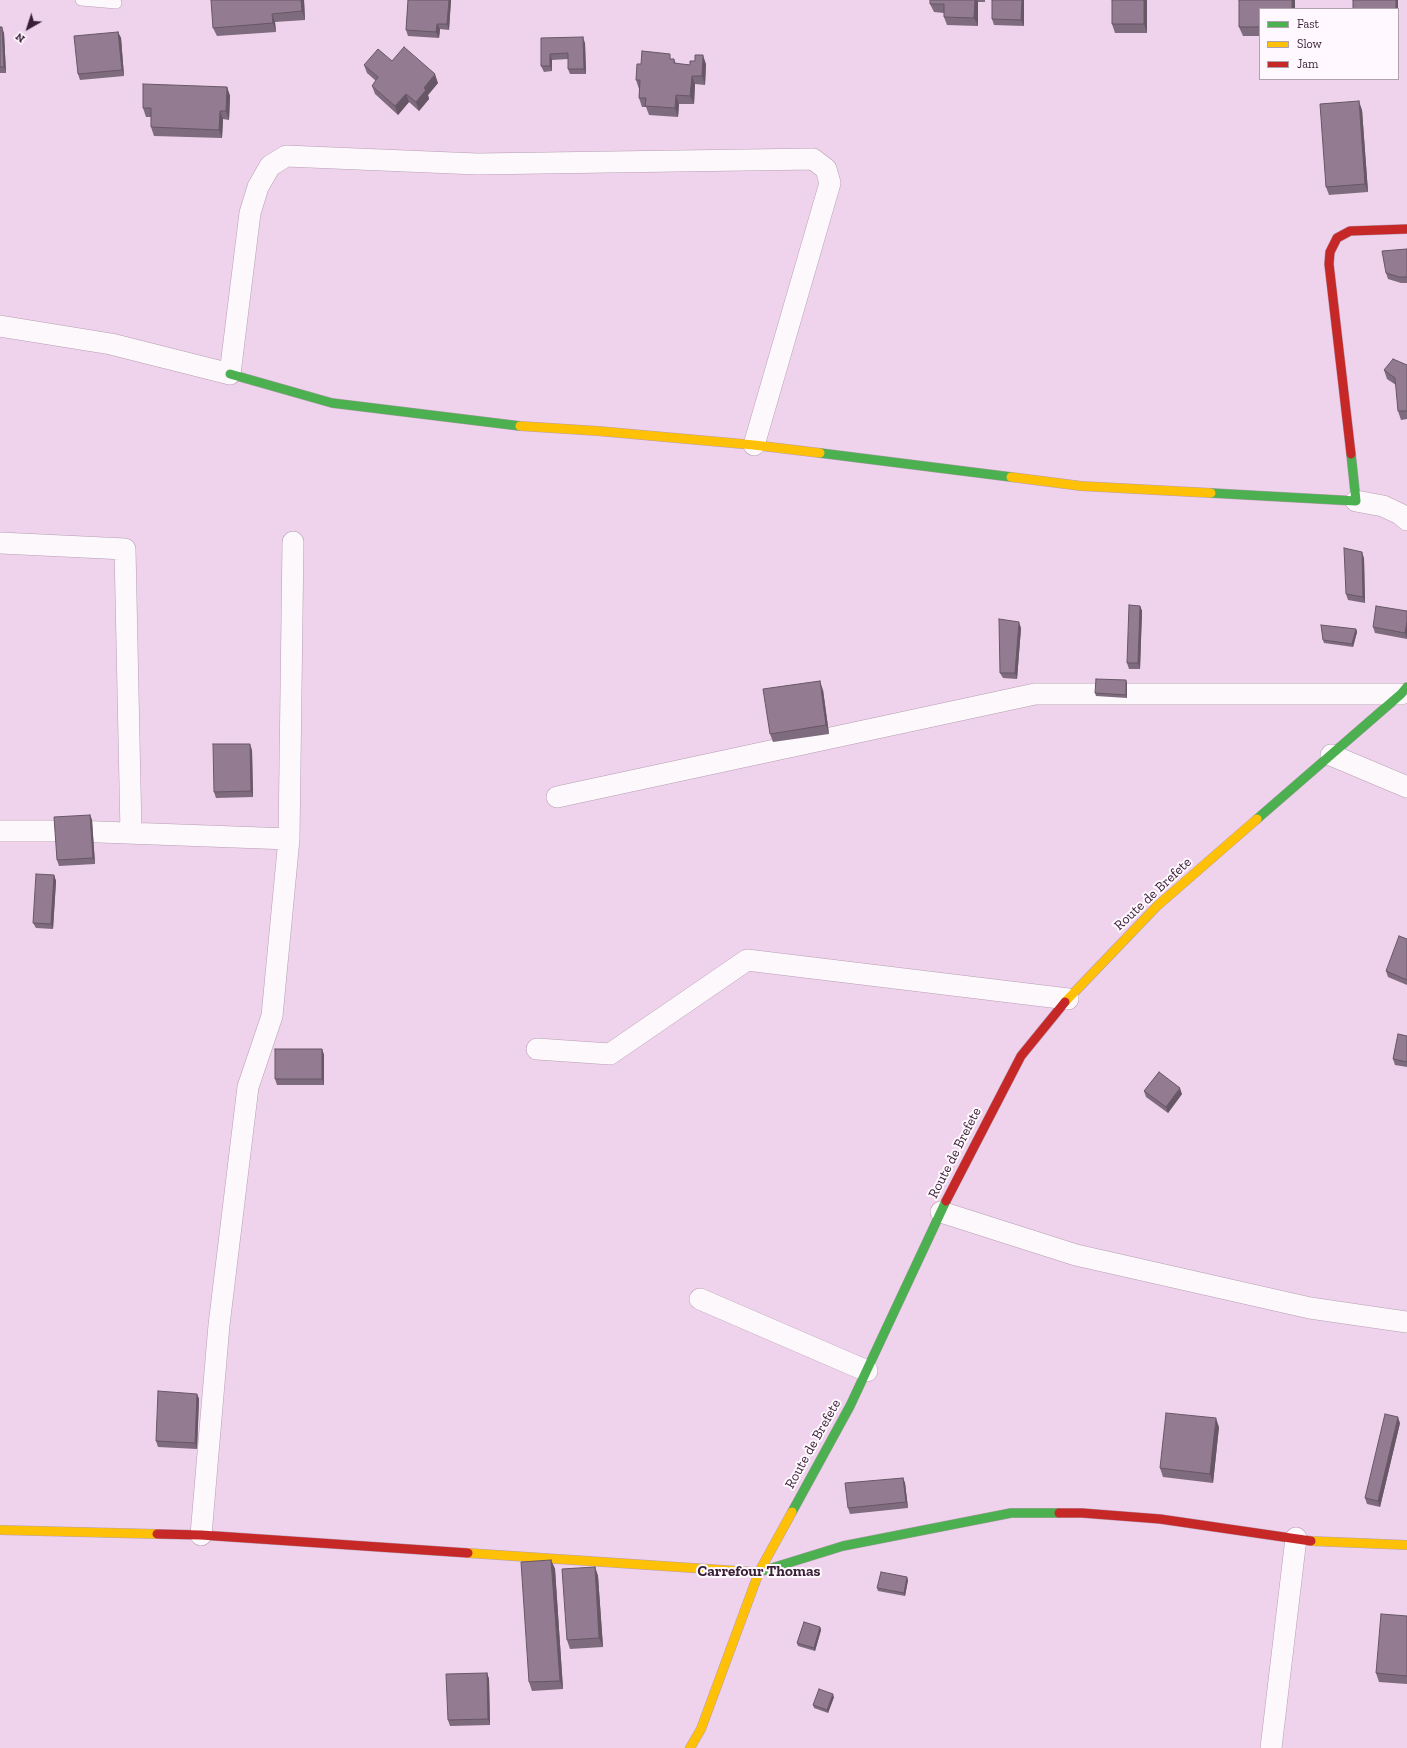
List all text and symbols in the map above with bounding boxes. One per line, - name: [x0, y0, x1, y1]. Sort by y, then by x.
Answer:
- north arrow: [8, 8, 48, 48]
- legend: [1259, 8, 1399, 80]
- text: Fast: [1297, 17, 1319, 31]
- text: N: [13, 30, 27, 45]
- text: Slow: [1297, 37, 1322, 51]
- text: Jam: [1297, 57, 1318, 71]
- street label: Route de Brefete: [1111, 854, 1195, 934]
- street label: Route de Brefete: [925, 1105, 985, 1201]
- street label: Route de Brefete: [782, 1396, 844, 1492]
- district label: Carrefour Thomas: [698, 1563, 820, 1581]

